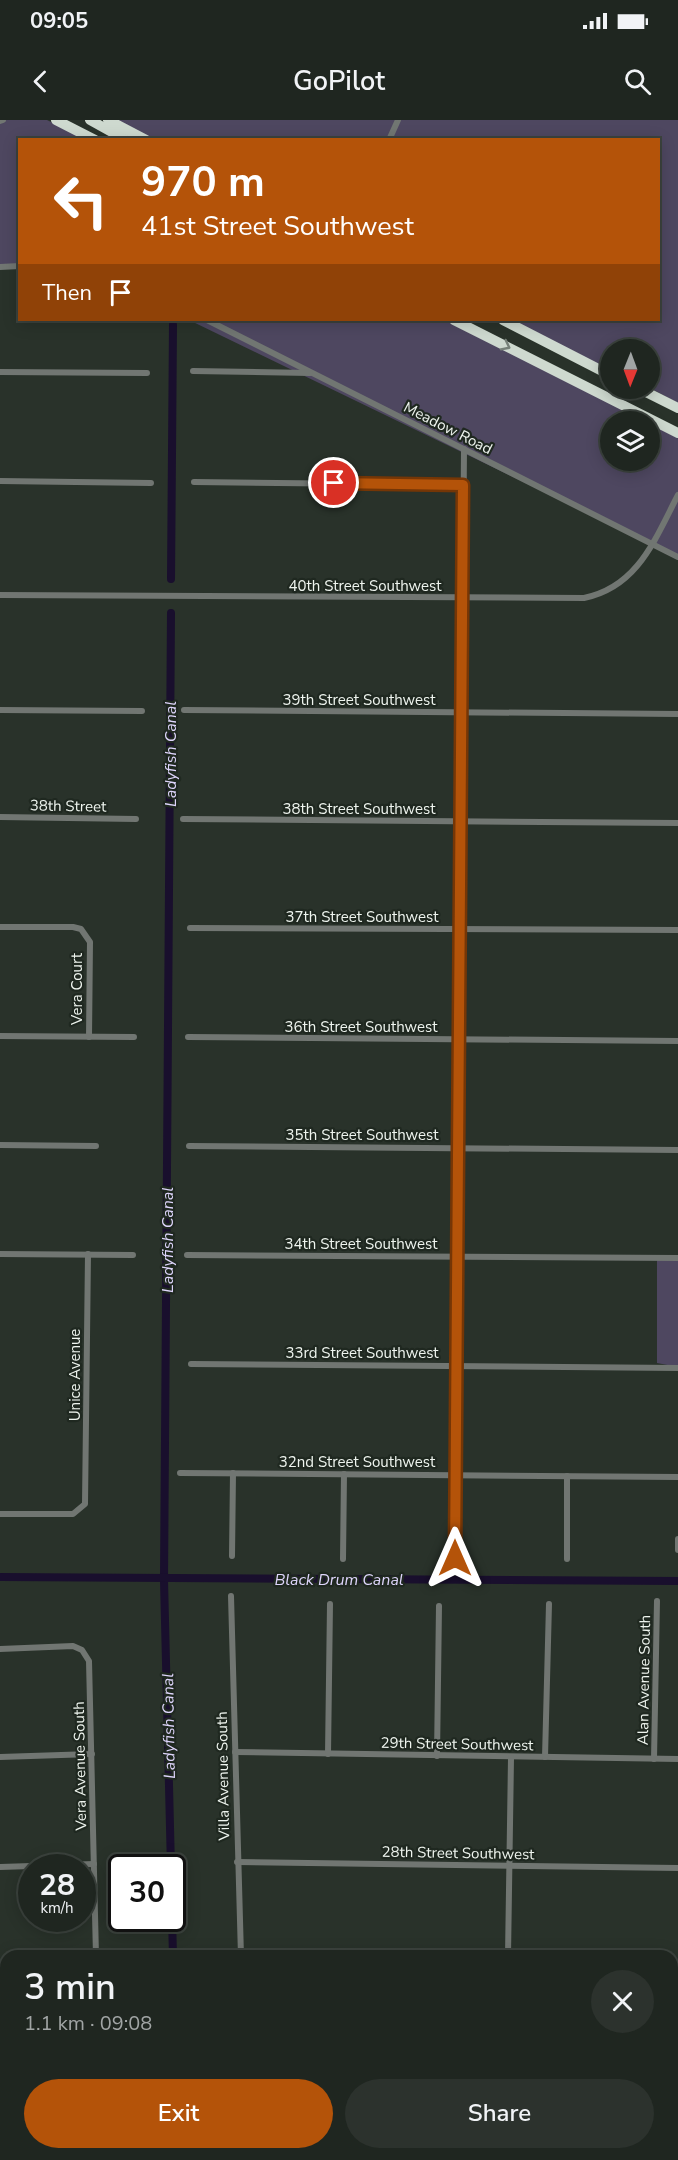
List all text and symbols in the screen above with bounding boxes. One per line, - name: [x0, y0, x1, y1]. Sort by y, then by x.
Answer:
- text: 09:05: [30, 6, 88, 36]
- text: GoPilot: [293, 63, 385, 100]
- icon: back: [24, 65, 57, 98]
- icon: search: [621, 65, 654, 98]
- text: 970 m: [141, 154, 265, 211]
- icon: left: [42, 162, 120, 240]
- text: 41st Street Southwest: [141, 208, 414, 245]
- icon: arrive: [104, 276, 137, 309]
- text: Then: [42, 278, 92, 308]
- one-way arrow: [500, 339, 510, 350]
- north arrow: [600, 339, 660, 399]
- map controls: [600, 339, 660, 471]
- street label: Meadow Road: [400, 397, 496, 459]
- button: layers: [600, 411, 660, 471]
- pin: [308, 457, 359, 508]
- icon: arrive: [317, 466, 350, 499]
- street label: 40th Street Southwest: [289, 576, 442, 596]
- street label: 39th Street Southwest: [283, 690, 436, 710]
- water label: Ladyfish Canal: [160, 701, 182, 807]
- street label: 38th Street: [30, 795, 107, 817]
- street label: 38th Street Southwest: [283, 799, 436, 819]
- street label: 37th Street Southwest: [286, 907, 439, 927]
- street label: Vera Court: [67, 952, 87, 1026]
- street label: 36th Street Southwest: [285, 1017, 438, 1037]
- street label: 35th Street Southwest: [286, 1125, 439, 1145]
- water label: Ladyfish Canal: [157, 1187, 179, 1293]
- street label: 34th Street Southwest: [285, 1234, 438, 1254]
- street label: Unice Avenue: [65, 1329, 85, 1421]
- street label: 33rd Street Southwest: [285, 1343, 439, 1363]
- street label: 32nd Street Southwest: [279, 1452, 436, 1472]
- position arrow: [423, 1526, 487, 1590]
- water label: Black Drum Canal: [274, 1569, 404, 1591]
- street label: Alan Avenue South: [633, 1615, 655, 1745]
- water label: Ladyfish Canal: [157, 1673, 181, 1779]
- street label: Vera Avenue South: [69, 1701, 91, 1832]
- street label: Villa Avenue South: [212, 1711, 234, 1842]
- street label: 29th Street Southwest: [380, 1733, 534, 1755]
- street label: 28th Street Southwest: [381, 1842, 535, 1864]
- speed limit sign: 30: [108, 1854, 186, 1932]
- text: 28: [39, 1865, 75, 1906]
- text: km/h: [40, 1898, 74, 1918]
- text: 3 min: [24, 1963, 116, 2012]
- button: close: [591, 1970, 654, 2033]
- text: 1.1 km · 09:08: [24, 2010, 152, 2037]
- button: Exit: [24, 2079, 333, 2148]
- button: Share: [345, 2079, 654, 2148]

